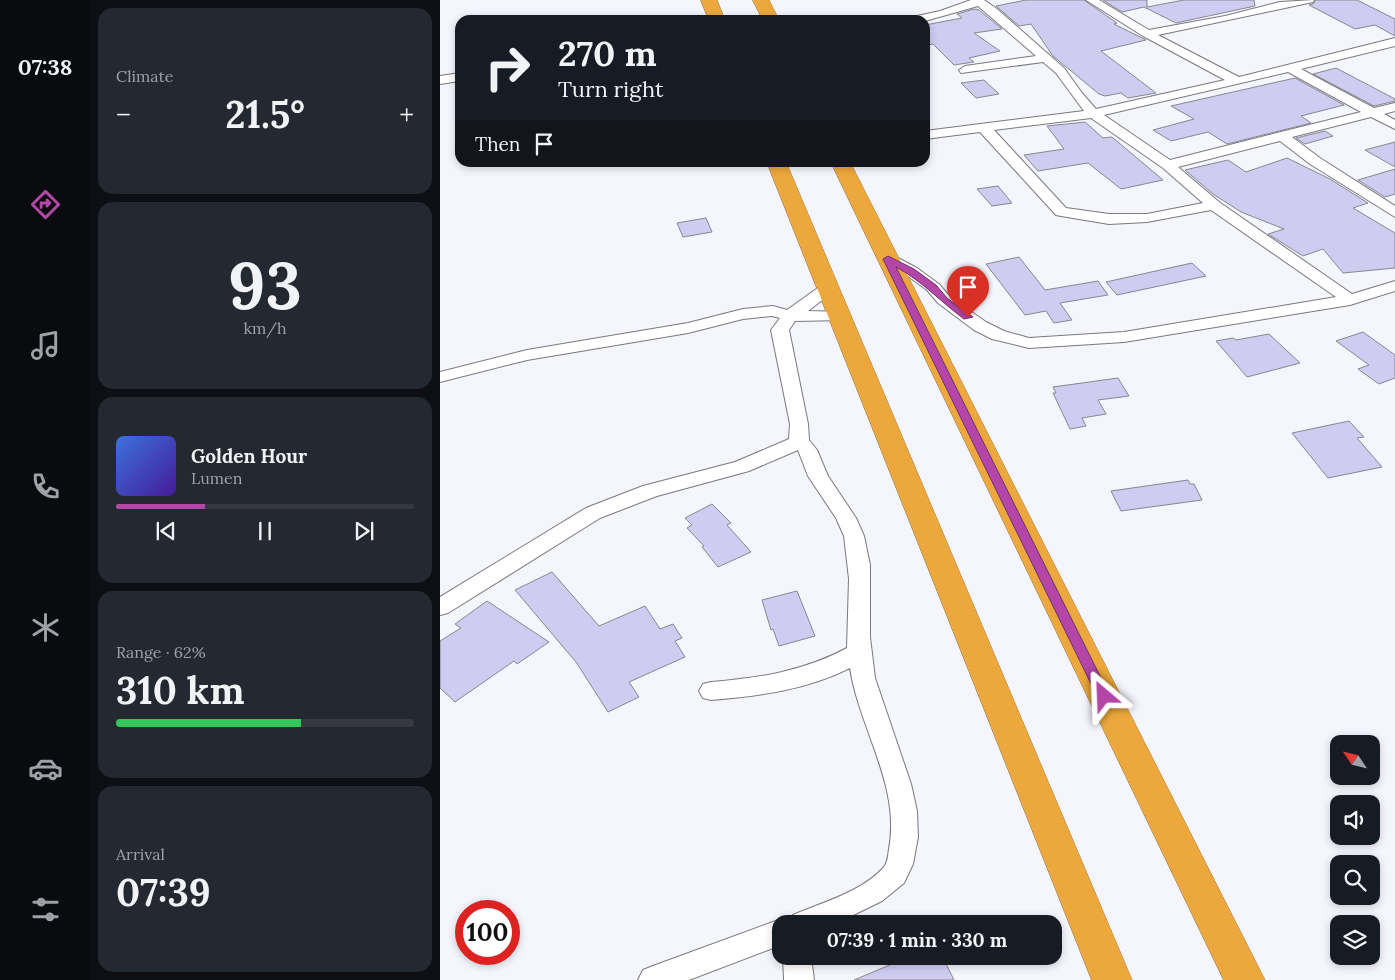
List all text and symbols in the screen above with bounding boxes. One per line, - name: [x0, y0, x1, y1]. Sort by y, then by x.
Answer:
- text: 270 m: [558, 31, 657, 76]
- icon: right: [475, 35, 540, 100]
- text: 07:38: [18, 53, 72, 81]
- text: Climate: [116, 66, 173, 86]
- text: Turn right: [558, 75, 663, 103]
- text: 21.5°: [225, 90, 305, 138]
- text: −: [116, 97, 131, 133]
- text: +: [399, 97, 414, 133]
- icon: arrive: [530, 130, 558, 158]
- text: Then: [475, 132, 520, 156]
- icon: directions: [28, 187, 63, 222]
- text: 93: [228, 244, 302, 327]
- pin: [947, 266, 989, 317]
- icon: arrive: [954, 273, 982, 301]
- text: km/h: [243, 318, 287, 338]
- icon: music: [28, 328, 63, 363]
- text: Golden Hour: [191, 444, 307, 468]
- text: Lumen: [191, 468, 243, 488]
- icon: phone: [28, 469, 63, 504]
- icon: previous: [152, 517, 180, 545]
- icon: pause: [251, 517, 279, 545]
- icon: next: [350, 517, 378, 545]
- icon: climate: [28, 610, 63, 645]
- text: Range · 62%: [116, 642, 206, 662]
- text: 310 km: [116, 666, 244, 714]
- position arrow: [1077, 669, 1129, 721]
- north arrow: [1330, 735, 1380, 785]
- map controls: [1330, 735, 1380, 965]
- icon: car: [28, 751, 63, 786]
- button: sound: [1330, 795, 1380, 845]
- text: Arrival: [116, 844, 165, 864]
- button: search: [1330, 855, 1380, 905]
- text: 07:39: [116, 868, 211, 916]
- icon: filters: [28, 892, 63, 927]
- speed limit sign: 100: [455, 900, 520, 965]
- button: layers: [1330, 915, 1380, 965]
- text: 07:39 · 1 min · 330 m: [827, 928, 1007, 952]

